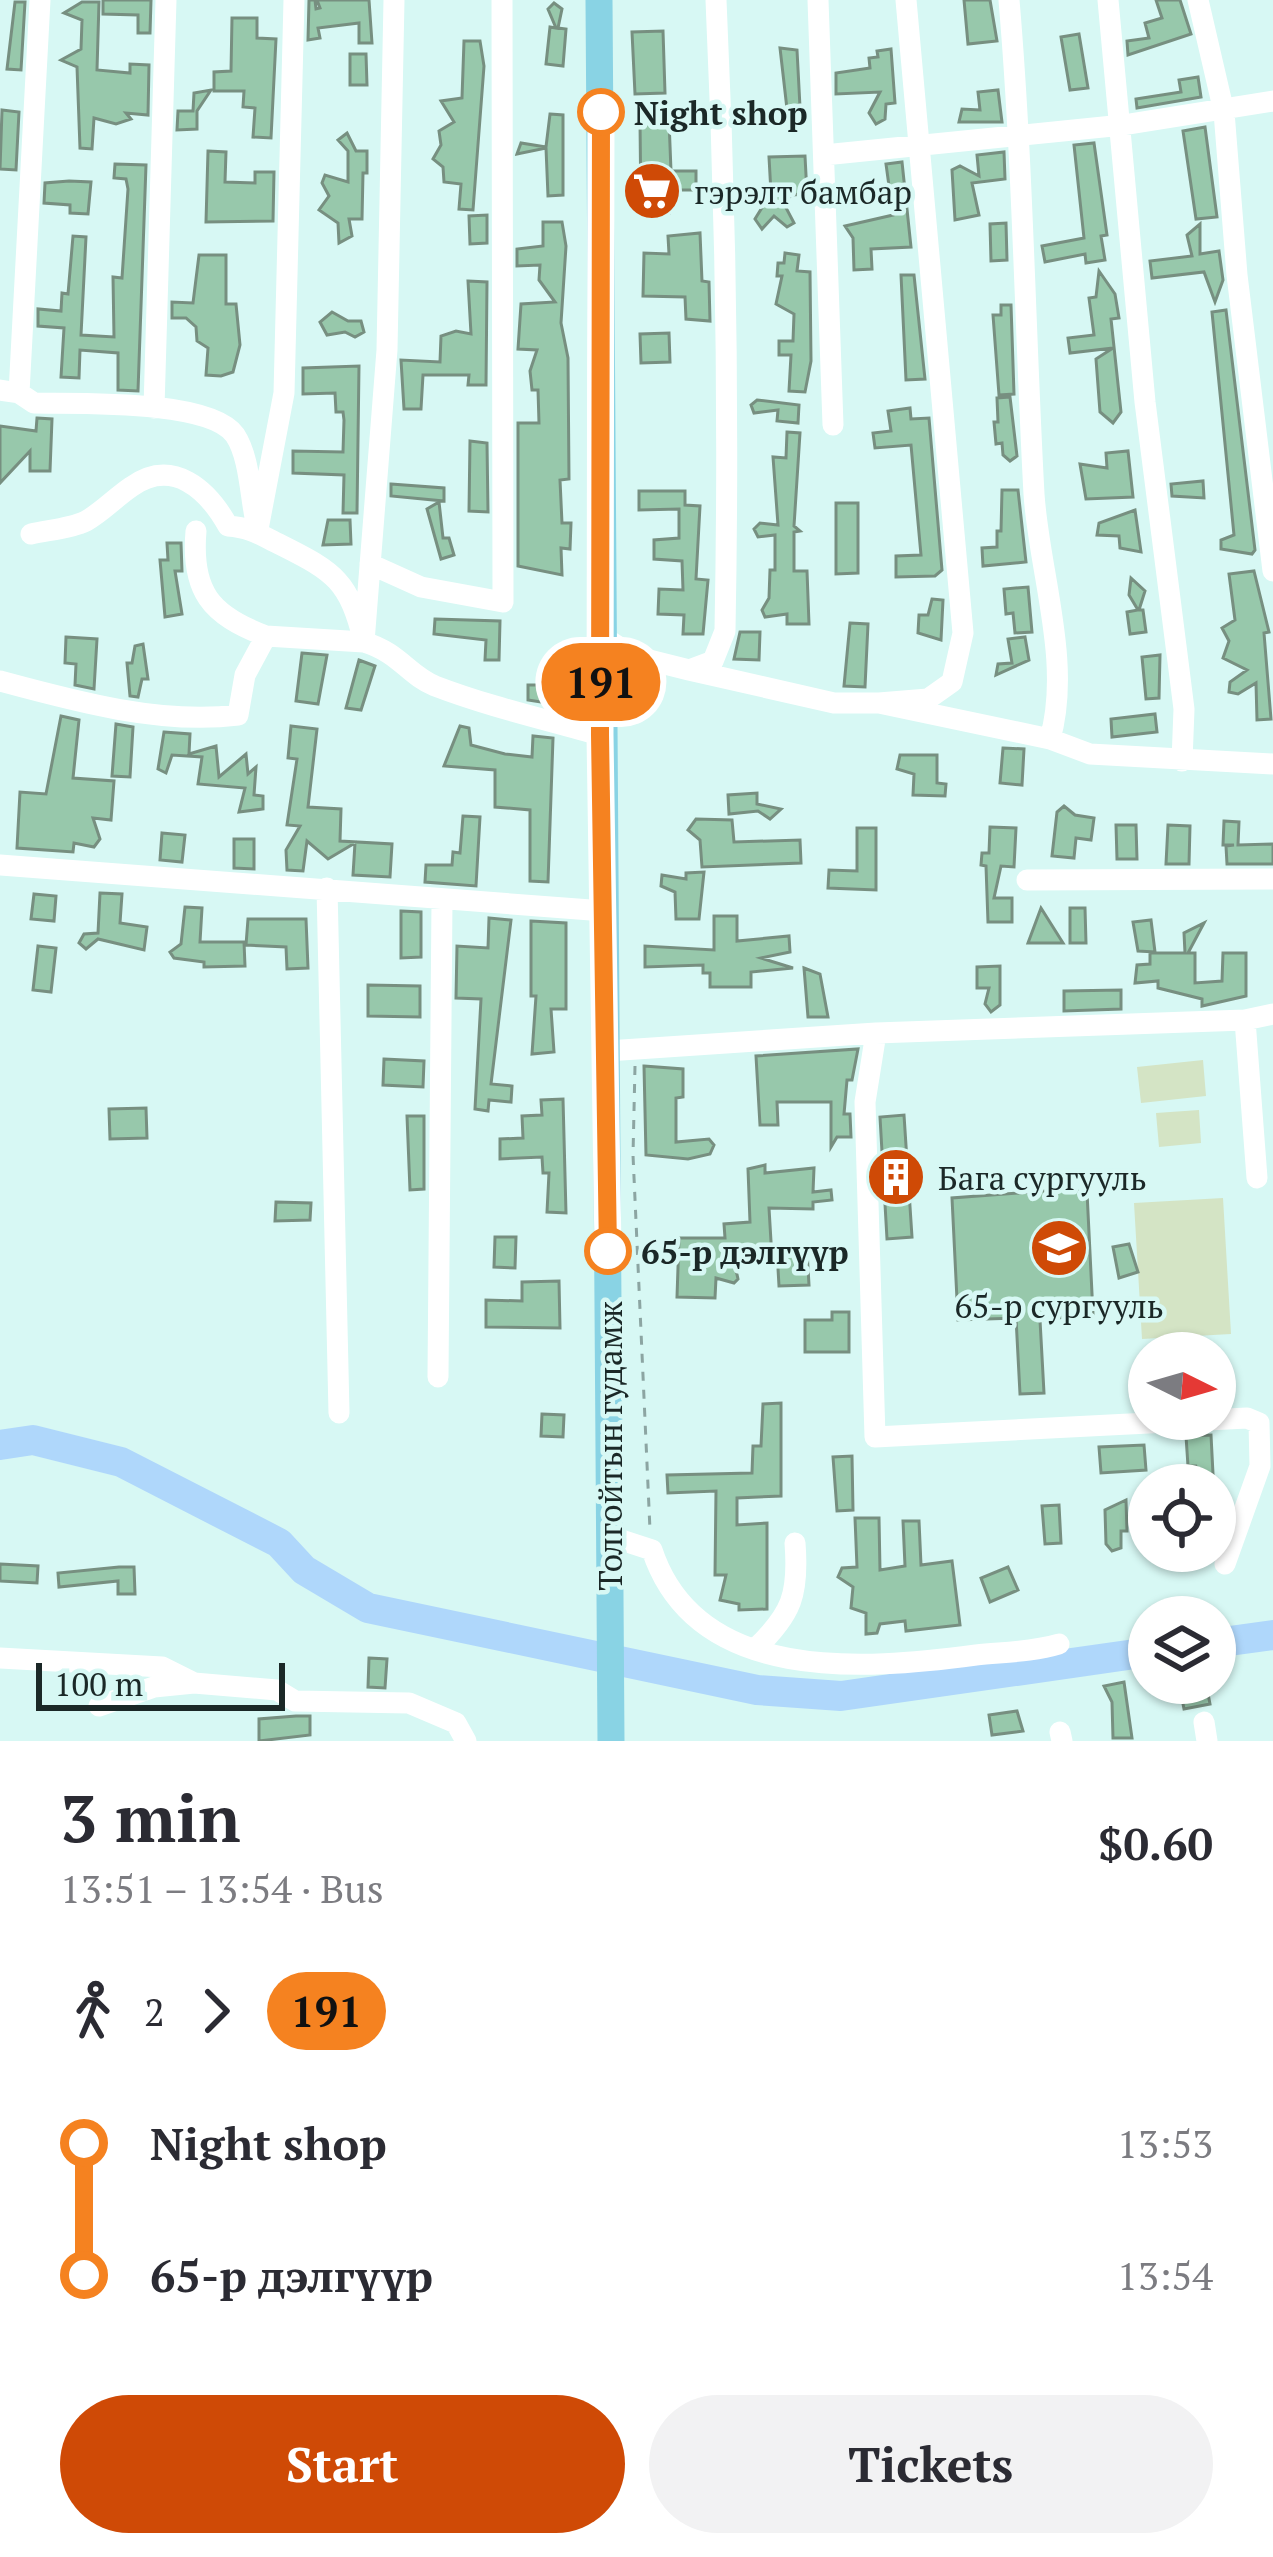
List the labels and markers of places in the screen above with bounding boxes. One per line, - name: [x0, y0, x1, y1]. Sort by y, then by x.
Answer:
- marker: Night shop: [579, 90, 623, 134]
- place label: Night shop: [634, 91, 808, 134]
- supermarket icon: гэрэлт бамбар: [621, 160, 683, 222]
- place label: гэрэлт бамбар: [694, 170, 912, 213]
- building icon: Бага сургууль: [865, 1146, 927, 1208]
- place label: Бага сургууль: [938, 1156, 1146, 1199]
- school or university icon: 65-р сургууль: [1028, 1217, 1090, 1279]
- marker: 65-р дэлгүүр: [586, 1229, 630, 1273]
- place label: 65-р дэлгүүр: [641, 1230, 849, 1273]
- place label: 65-р сургууль: [955, 1284, 1164, 1327]

